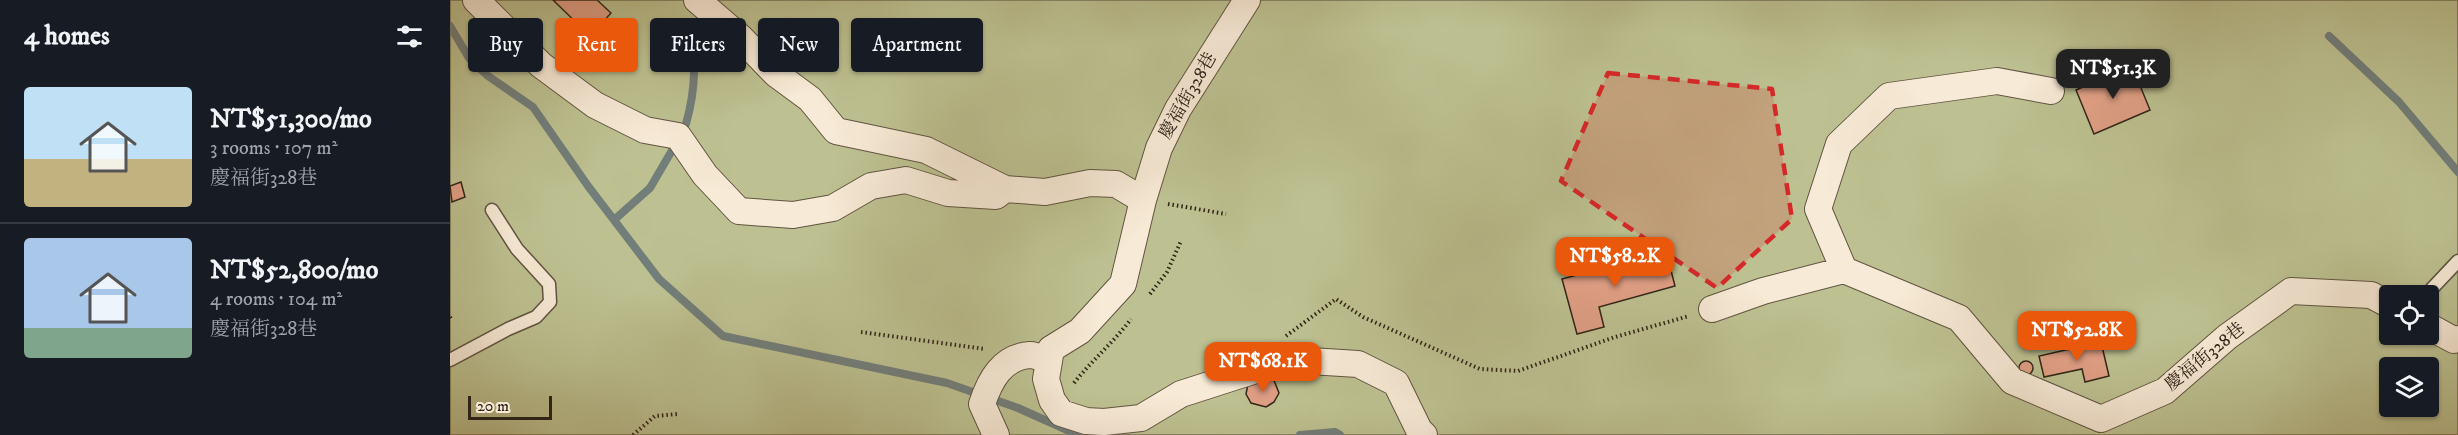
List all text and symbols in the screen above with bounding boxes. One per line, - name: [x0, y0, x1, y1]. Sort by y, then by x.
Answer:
- chip: Buy: [468, 18, 543, 72]
- chip: Rent: [555, 18, 638, 72]
- chip: Filters: [650, 18, 746, 72]
- chip: New: [758, 18, 839, 72]
- chip: Apartment: [851, 18, 983, 72]
- text: 4 homes: [24, 20, 110, 53]
- icon: filters: [393, 20, 426, 53]
- street label: 慶福街328巷: [1154, 49, 1222, 143]
- pin: NT$51.3K: [2051, 49, 2175, 100]
- text: NT$51.3K: [2070, 56, 2156, 81]
- text: NT$51,300/mo: [210, 103, 372, 136]
- icon: home: [72, 111, 144, 183]
- text: 3 rooms · 107 m²: [210, 136, 338, 161]
- text: 慶福街328巷: [210, 166, 317, 191]
- pin: NT$58.2K: [1553, 237, 1677, 288]
- text: NT$58.2K: [1570, 244, 1661, 269]
- text: NT$52,800/mo: [210, 254, 378, 287]
- icon: home: [72, 262, 144, 334]
- map controls: [2379, 285, 2439, 417]
- button: locate: [2379, 285, 2439, 345]
- text: 4 rooms · 104 m²: [210, 287, 342, 312]
- pin: NT$52.8K: [2015, 311, 2139, 362]
- text: 慶福街328巷: [210, 317, 317, 342]
- text: NT$52.8K: [2031, 318, 2123, 343]
- street label: 慶福街328巷: [2161, 318, 2249, 396]
- pin: NT$68.1K: [1201, 342, 1325, 393]
- text: NT$68.1K: [1218, 349, 1308, 374]
- button: layers: [2379, 357, 2439, 417]
- scale bar: [468, 393, 552, 420]
- text: 20 m: [477, 396, 509, 416]

